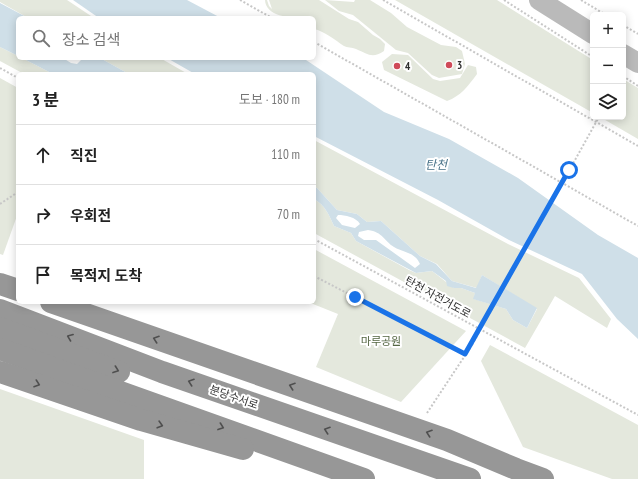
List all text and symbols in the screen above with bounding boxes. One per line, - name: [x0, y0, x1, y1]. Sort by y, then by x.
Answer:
- map controls: [590, 12, 626, 120]
- button: +: [590, 12, 626, 48]
- search box: [16, 16, 316, 60]
- icon: search: [30, 27, 52, 49]
- text: 장소 검색: [62, 30, 120, 49]
- button: −: [590, 48, 626, 84]
- place label: 3: [457, 58, 462, 72]
- place label: 4: [405, 59, 411, 73]
- marker: 3: [444, 60, 454, 70]
- marker: 4: [392, 61, 402, 71]
- button: layers: [590, 84, 626, 120]
- text: 3 분: [32, 89, 59, 111]
- text: 도보 · 180 m: [239, 91, 300, 108]
- icon: ahead: [32, 144, 54, 166]
- text: 직진: [70, 146, 98, 165]
- text: 110 m: [271, 146, 300, 163]
- water label: 탄천: [425, 157, 449, 172]
- route start: [560, 161, 578, 179]
- icon: right: [32, 204, 54, 226]
- text: 우회전: [70, 206, 111, 225]
- text: 70 m: [277, 206, 300, 223]
- icon: arrive: [32, 264, 54, 286]
- text: 목적지 도착: [70, 266, 142, 285]
- street label: 탄천 자전거도로: [403, 273, 473, 321]
- route end: [346, 288, 364, 306]
- one-way arrow: [66, 333, 73, 341]
- park label: 마루공원: [361, 334, 401, 348]
- one-way arrow: [153, 335, 160, 344]
- one-way arrow: [112, 366, 119, 374]
- one-way arrow: [188, 379, 195, 387]
- one-way arrow: [33, 380, 40, 388]
- street label: 분당수서로: [208, 382, 260, 412]
- one-way arrow: [289, 383, 296, 391]
- one-way arrow: [157, 420, 164, 429]
- one-way arrow: [218, 423, 225, 431]
- one-way arrow: [324, 426, 331, 435]
- one-way arrow: [425, 430, 432, 438]

